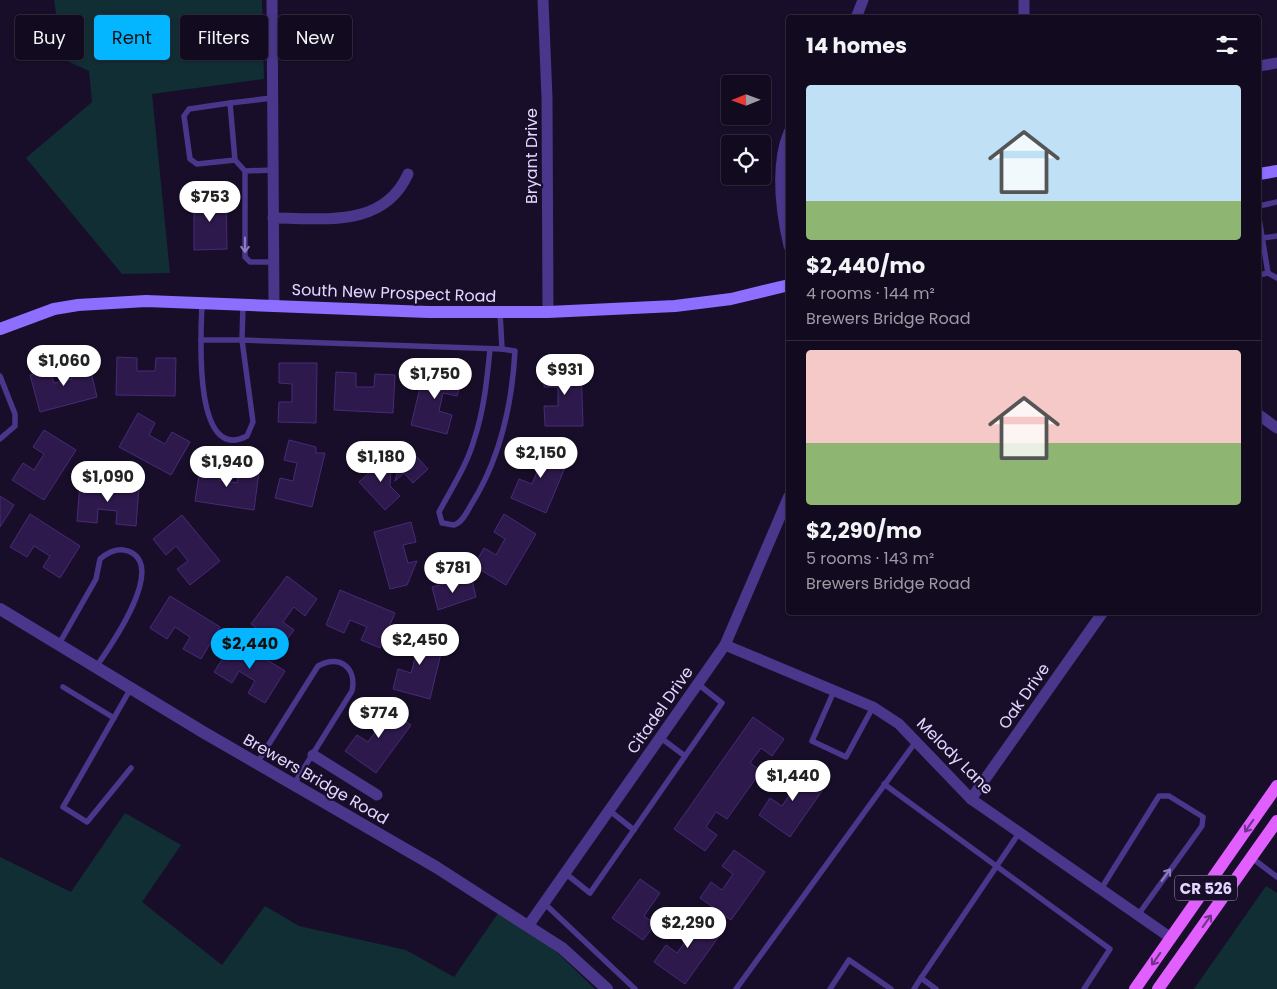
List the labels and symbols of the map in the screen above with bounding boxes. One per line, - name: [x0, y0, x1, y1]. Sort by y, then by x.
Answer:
- north arrow: [721, 75, 771, 125]
- street label: Bryant Drive: [520, 108, 543, 204]
- pin: $753: [180, 180, 240, 223]
- one-way arrow: [240, 236, 250, 252]
- street label: South New Prospect Road: [291, 278, 497, 308]
- pin: $1,060: [23, 344, 105, 387]
- pin: $931: [535, 354, 595, 396]
- pin: $1,750: [394, 358, 476, 400]
- pin: $2,150: [500, 436, 582, 479]
- pin: $1,180: [340, 440, 422, 483]
- pin: $1,940: [186, 446, 268, 488]
- pin: $1,090: [67, 460, 149, 503]
- pin: $781: [423, 552, 483, 594]
- pin: $2,450: [379, 624, 461, 666]
- pin: $2,440: [209, 628, 291, 670]
- street label: Oak Drive: [993, 658, 1055, 734]
- street label: Citadel Drive: [621, 662, 699, 758]
- pin: $774: [349, 696, 409, 739]
- street label: Melody Lane: [912, 713, 998, 799]
- street label: Brewers Bridge Road: [239, 728, 393, 830]
- pin: $1,440: [752, 760, 834, 802]
- one-way arrow: [1244, 819, 1254, 833]
- one-way arrow: [1161, 869, 1172, 882]
- road number: CR 526: [1175, 876, 1237, 900]
- pin: $2,290: [647, 906, 729, 949]
- one-way arrow: [1201, 915, 1212, 928]
- one-way arrow: [1151, 952, 1161, 966]

